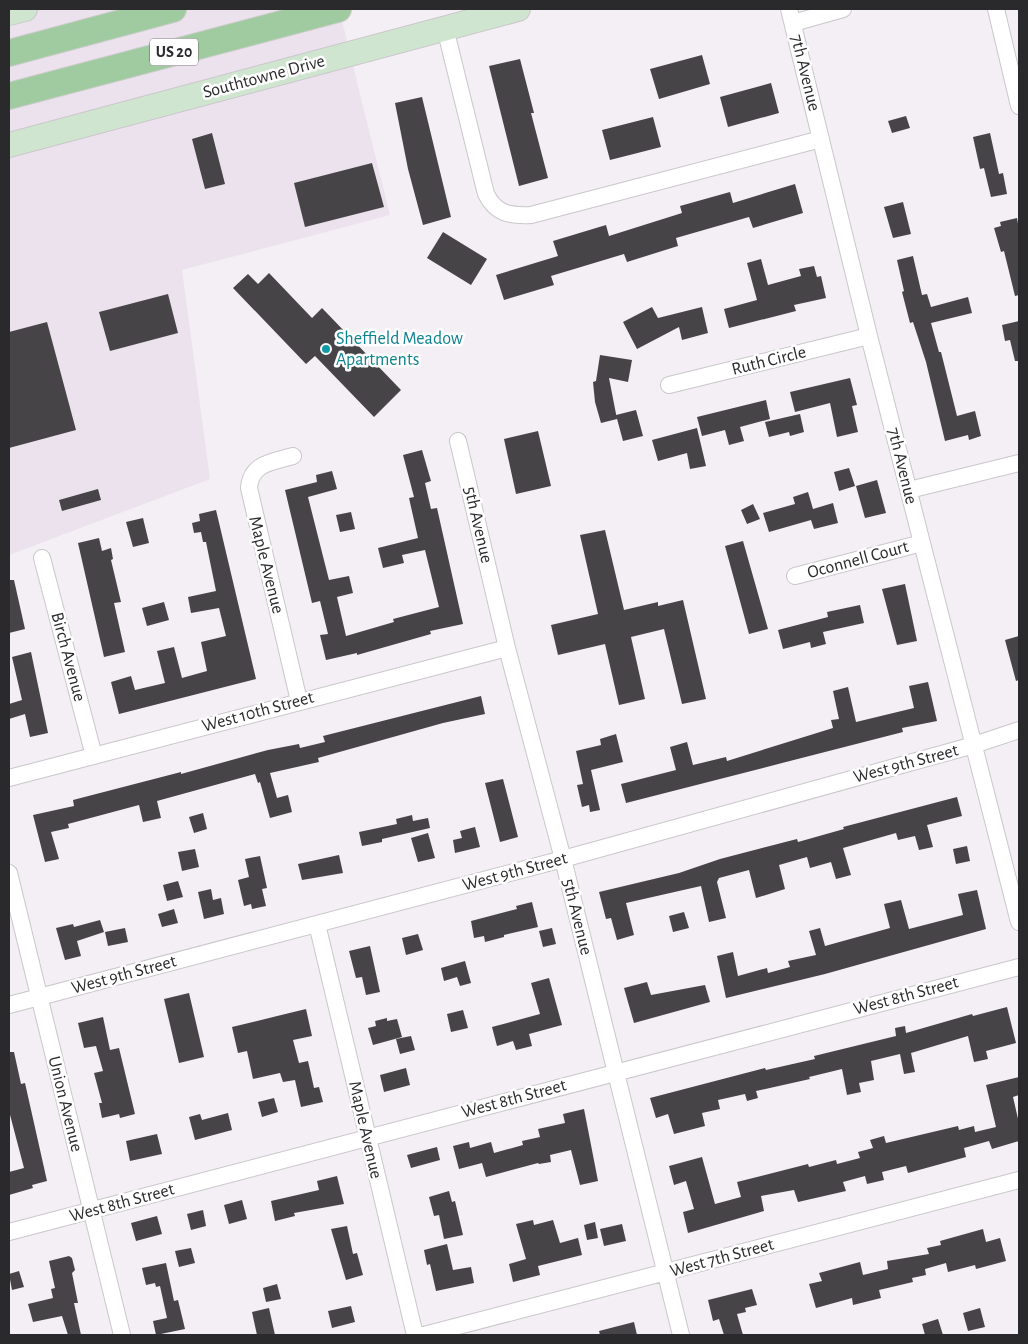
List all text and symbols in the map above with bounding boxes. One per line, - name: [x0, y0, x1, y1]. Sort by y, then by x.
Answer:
- street label: 7th Avenue: [787, 33, 823, 113]
- road number: US 20: [150, 38, 198, 66]
- street label: Southtowne Drive: [201, 52, 327, 102]
- place label: Sheffield Meadow Apartments: [336, 330, 463, 369]
- marker: Sheffield Meadow Apartments: [320, 343, 332, 355]
- street label: Ruth Circle: [730, 343, 808, 379]
- street label: 7th Avenue: [884, 426, 920, 506]
- street label: 5th Avenue: [460, 485, 496, 565]
- street label: Maple Avenue: [245, 514, 287, 616]
- street label: Oconnell Court: [805, 538, 911, 582]
- street label: Birch Avenue: [47, 610, 89, 704]
- street label: West 10th Street: [200, 688, 316, 736]
- street label: West 9th Street: [852, 741, 961, 787]
- street label: West 9th Street: [461, 849, 570, 895]
- street label: 5th Avenue: [559, 877, 595, 957]
- street label: West 9th Street: [70, 952, 179, 998]
- street label: West 8th Street: [852, 973, 961, 1019]
- street label: Union Avenue: [44, 1054, 86, 1154]
- street label: West 8th Street: [460, 1076, 569, 1122]
- street label: Maple Avenue: [345, 1079, 385, 1181]
- street label: West 8th Street: [68, 1180, 177, 1226]
- street label: West 7th Street: [668, 1235, 776, 1281]

